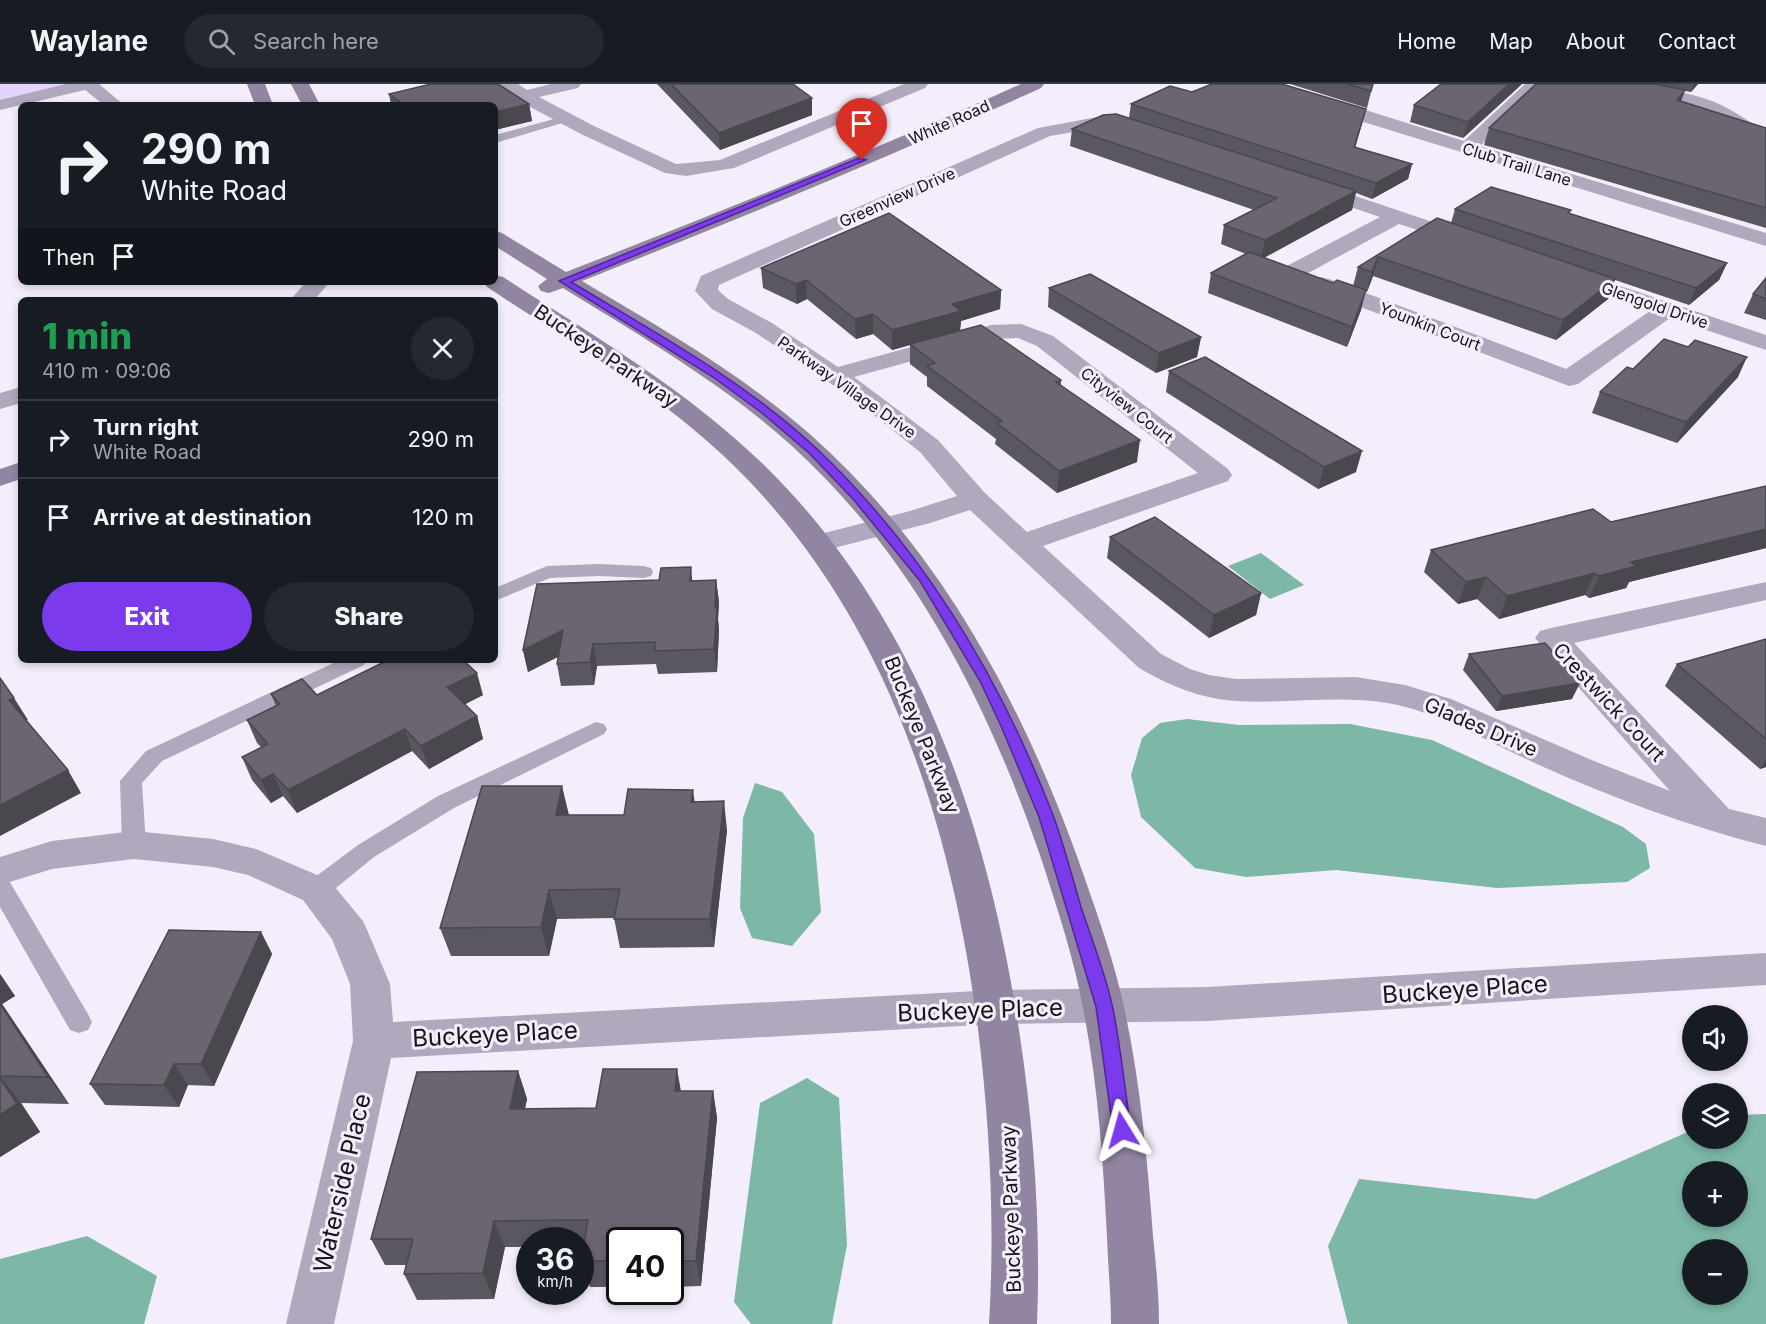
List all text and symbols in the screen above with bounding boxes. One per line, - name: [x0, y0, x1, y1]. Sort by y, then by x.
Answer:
- search box: [184, 14, 604, 68]
- text: Waylane: [30, 24, 148, 58]
- icon: search: [205, 25, 238, 58]
- text: Search here: [253, 28, 379, 54]
- text: Home: [1397, 29, 1456, 54]
- text: Map: [1489, 29, 1533, 54]
- text: About: [1566, 29, 1625, 54]
- text: Contact: [1658, 29, 1736, 54]
- street label: White Road: [905, 95, 993, 149]
- pin: [836, 98, 887, 160]
- icon: arrive: [845, 107, 878, 140]
- text: 290 m: [141, 123, 271, 174]
- icon: right: [42, 126, 120, 204]
- street label: Club Trail Lane: [1460, 138, 1574, 190]
- street label: Greenview Drive: [836, 162, 958, 232]
- text: White Road: [141, 174, 287, 207]
- icon: arrive: [107, 240, 140, 273]
- text: Then: [42, 244, 95, 270]
- street label: Glengold Drive: [1599, 277, 1711, 333]
- street label: Younkin Court: [1376, 297, 1484, 355]
- street label: Buckeye Parkway: [530, 299, 682, 413]
- text: 1 min: [42, 314, 132, 358]
- button: close: [411, 317, 474, 380]
- street label: Parkway Village Drive: [774, 332, 920, 442]
- text: 410 m · 09:06: [42, 359, 171, 383]
- street label: Cityview Court: [1077, 363, 1177, 447]
- text: Turn right: [93, 414, 199, 440]
- icon: right: [42, 423, 75, 456]
- text: 290 m: [408, 426, 474, 452]
- text: White Road: [93, 440, 201, 464]
- icon: arrive: [42, 501, 75, 534]
- text: Arrive at destination: [93, 504, 312, 530]
- text: 120 m: [412, 504, 474, 530]
- button: Exit: [42, 582, 252, 651]
- button: Share: [264, 582, 474, 651]
- street label: Crestwick Court: [1548, 638, 1670, 766]
- street label: Buckeye Parkway: [879, 653, 965, 817]
- street label: Glades Drive: [1421, 692, 1541, 762]
- street label: Buckeye Place: [1381, 969, 1549, 1009]
- street label: Buckeye Place: [897, 993, 1063, 1027]
- map controls: [1682, 1005, 1748, 1305]
- button: sound: [1682, 1005, 1748, 1071]
- street label: Buckeye Place: [411, 1015, 579, 1053]
- button: layers: [1682, 1083, 1748, 1149]
- street label: Waterside Place: [307, 1091, 377, 1275]
- position arrow: [1090, 1098, 1154, 1162]
- street label: Buckeye Parkway: [996, 1125, 1026, 1293]
- button: +: [1682, 1161, 1748, 1227]
- speed limit sign: 40: [606, 1227, 684, 1305]
- button: −: [1682, 1239, 1748, 1305]
- text: 36: [536, 1241, 574, 1277]
- text: km/h: [537, 1272, 573, 1291]

